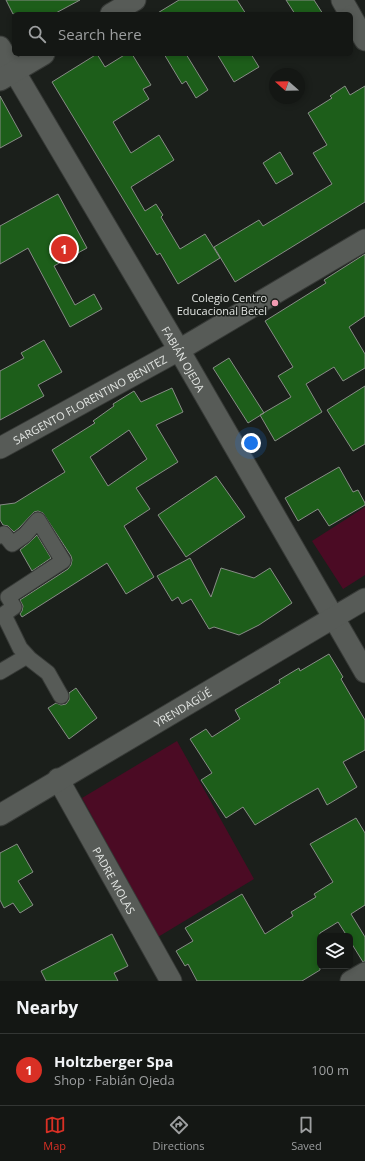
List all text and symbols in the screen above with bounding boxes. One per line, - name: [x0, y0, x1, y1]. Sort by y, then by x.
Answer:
- search box: [12, 12, 353, 56]
- icon: search: [26, 23, 48, 45]
- text: Search here: [58, 24, 142, 44]
- north arrow: [269, 68, 305, 104]
- pin: 1: [51, 234, 77, 264]
- place label: Colegio Centro Educacional Betel: [177, 290, 267, 318]
- marker: Colegio Centro Educacional Betel: [270, 298, 280, 308]
- street label: FABIÁN OJEDA: [159, 323, 209, 394]
- street label: SARGENTO FLORENTINO BENITEZ: [10, 351, 169, 447]
- your location: [241, 433, 261, 453]
- street label: YRENDAGÜÉ: [151, 684, 214, 730]
- street label: PADRE MOLAS: [90, 844, 139, 916]
- map controls: [317, 933, 353, 969]
- button: layers: [317, 933, 353, 969]
- text: Nearby: [16, 996, 78, 1019]
- text: Holtzberger Spa: [54, 1051, 173, 1071]
- text: 1: [25, 1061, 33, 1079]
- text: 100 m: [311, 1061, 349, 1079]
- text: Shop · Fabián Ojeda: [54, 1071, 175, 1089]
- tab: Map: [43, 1114, 66, 1153]
- tab: Directions: [153, 1114, 205, 1153]
- tab: Saved: [291, 1114, 322, 1153]

